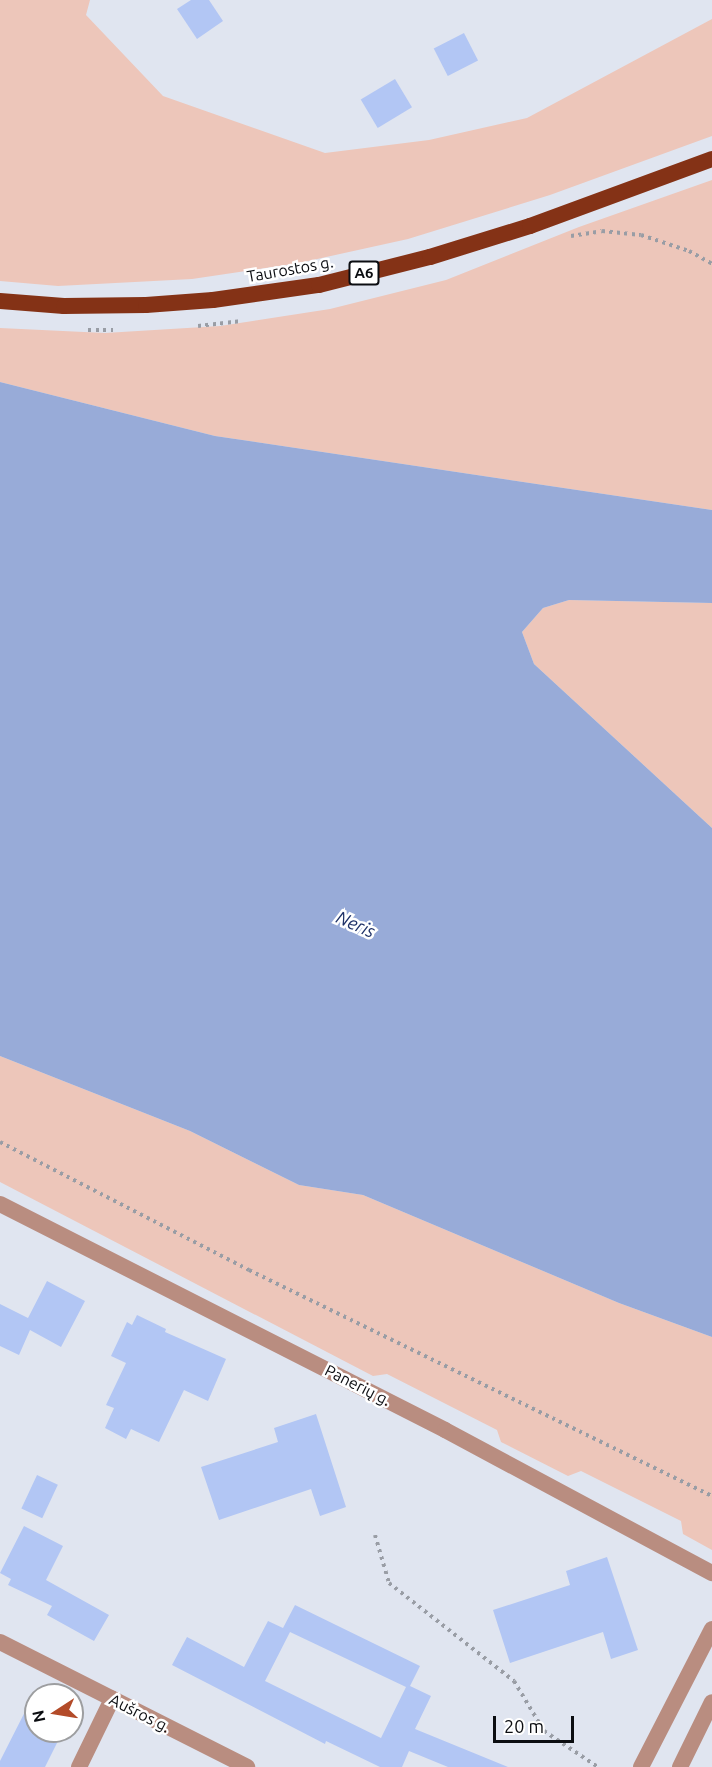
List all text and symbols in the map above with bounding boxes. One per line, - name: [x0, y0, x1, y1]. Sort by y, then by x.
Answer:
- street label: Taurostos g.: [245, 252, 335, 286]
- road number: A6: [348, 261, 380, 285]
- water label: Neris: [333, 906, 379, 942]
- street label: Panerių g.: [322, 1360, 394, 1410]
- north arrow: [24, 1683, 84, 1743]
- street label: Aušros g.: [106, 1690, 174, 1736]
- scale bar: [496, 1704, 577, 1742]
- text: N: [28, 1709, 48, 1724]
- text: 20 m: [504, 1716, 544, 1736]

